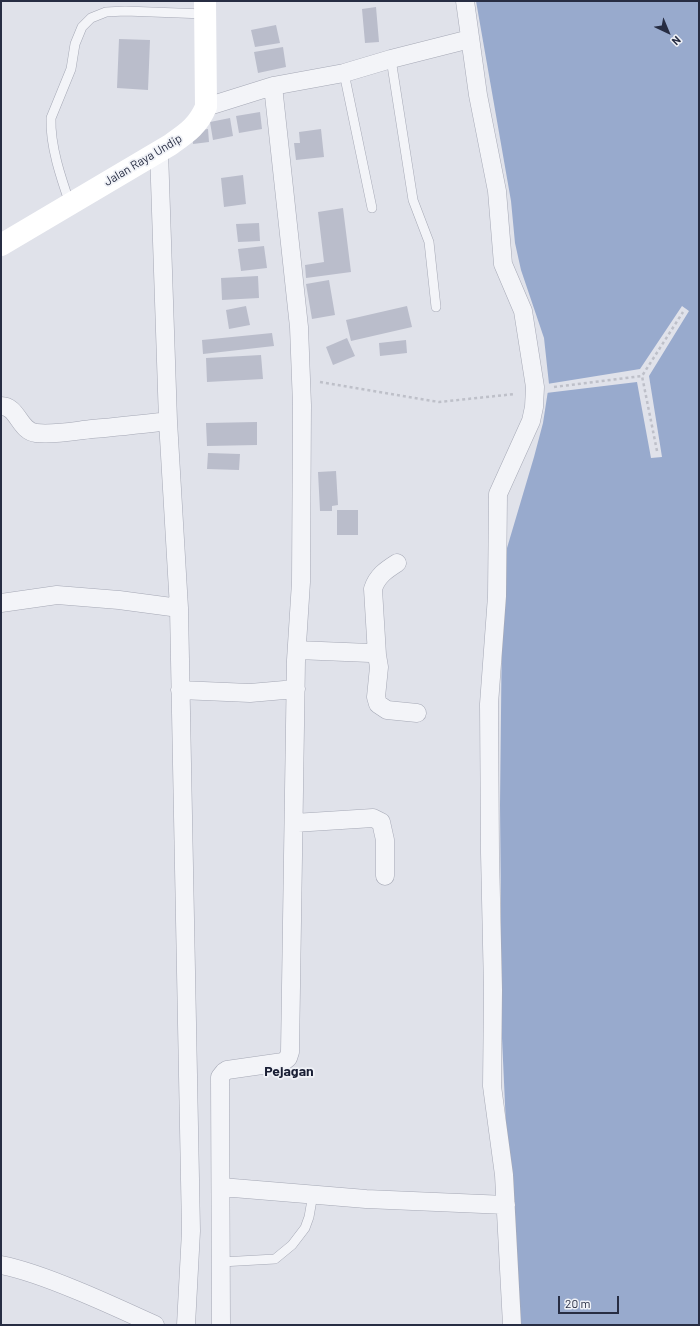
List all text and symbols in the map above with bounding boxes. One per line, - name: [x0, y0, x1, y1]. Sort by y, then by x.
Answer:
- north arrow: [648, 12, 688, 52]
- text: N: [670, 34, 684, 48]
- street label: Jalan Raya Undip: [101, 131, 185, 189]
- district label: Pejagan: [264, 1063, 314, 1079]
- scale bar: [560, 1288, 621, 1314]
- text: 20 m: [565, 1296, 591, 1310]

